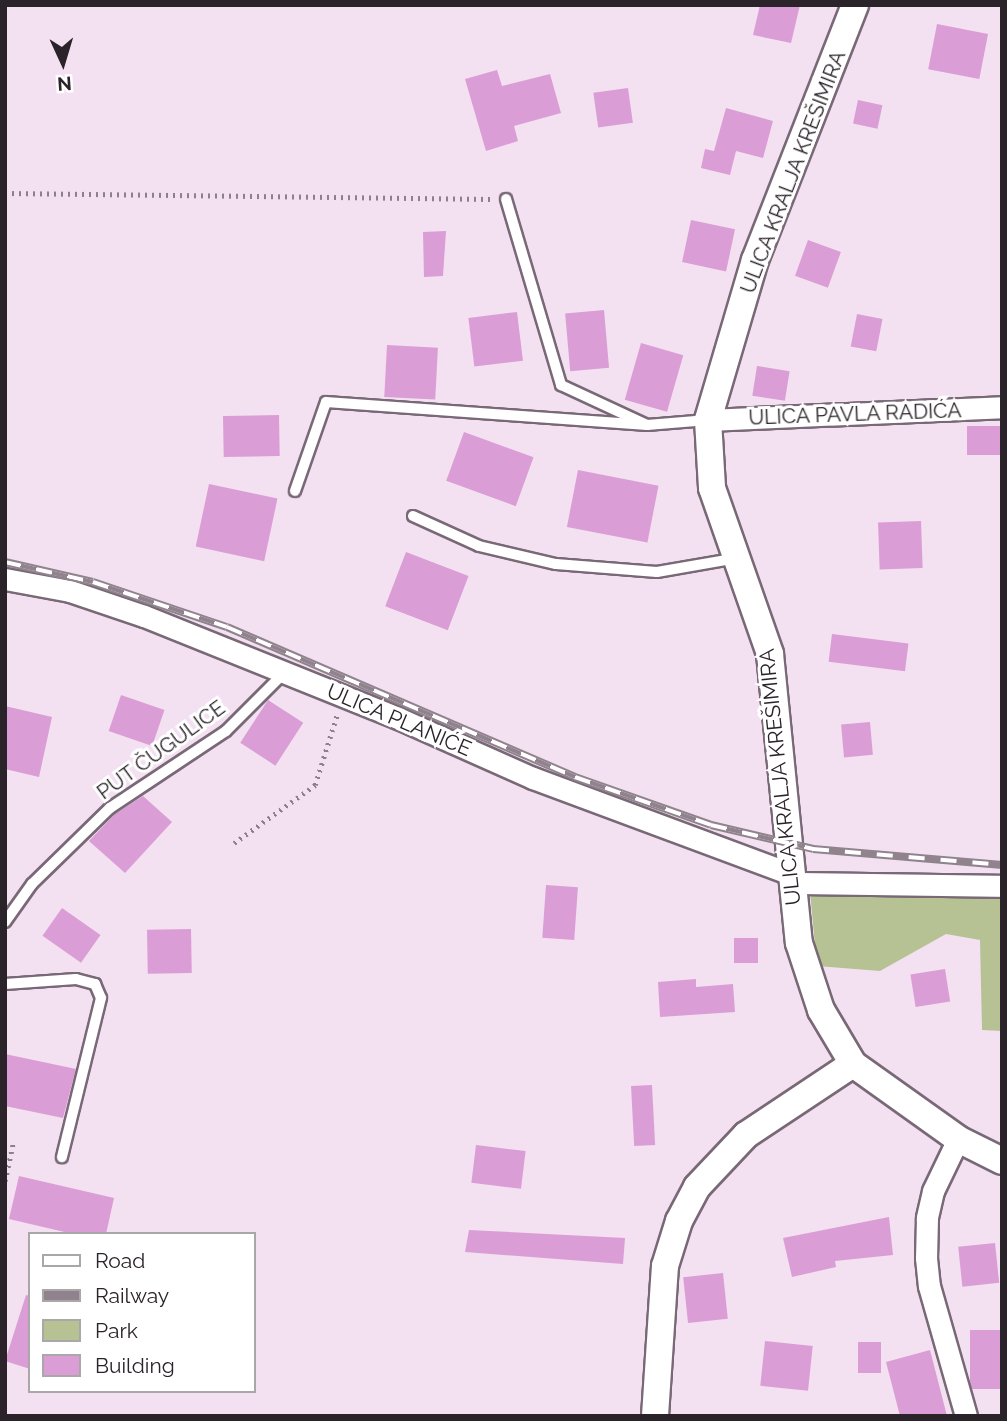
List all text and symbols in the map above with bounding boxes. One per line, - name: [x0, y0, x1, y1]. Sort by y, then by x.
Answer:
- north arrow: [28, 28, 98, 98]
- street label: ULICA KRALJA KREŠIMIRA: [735, 46, 851, 298]
- text: N: [56, 72, 72, 95]
- street label: ULICA PAVLA RADIĆA: [747, 398, 963, 430]
- street label: ULICA KRALJA KREŠIMIRA: [754, 647, 806, 907]
- street label: ULICA PLANIĆE: [323, 678, 475, 762]
- street label: PUT ČUGULICE: [92, 695, 230, 805]
- legend: [28, 1232, 256, 1393]
- text: Road: [95, 1248, 145, 1273]
- text: Railway: [95, 1283, 169, 1308]
- text: Park: [95, 1318, 138, 1343]
- text: Building: [95, 1353, 175, 1378]

